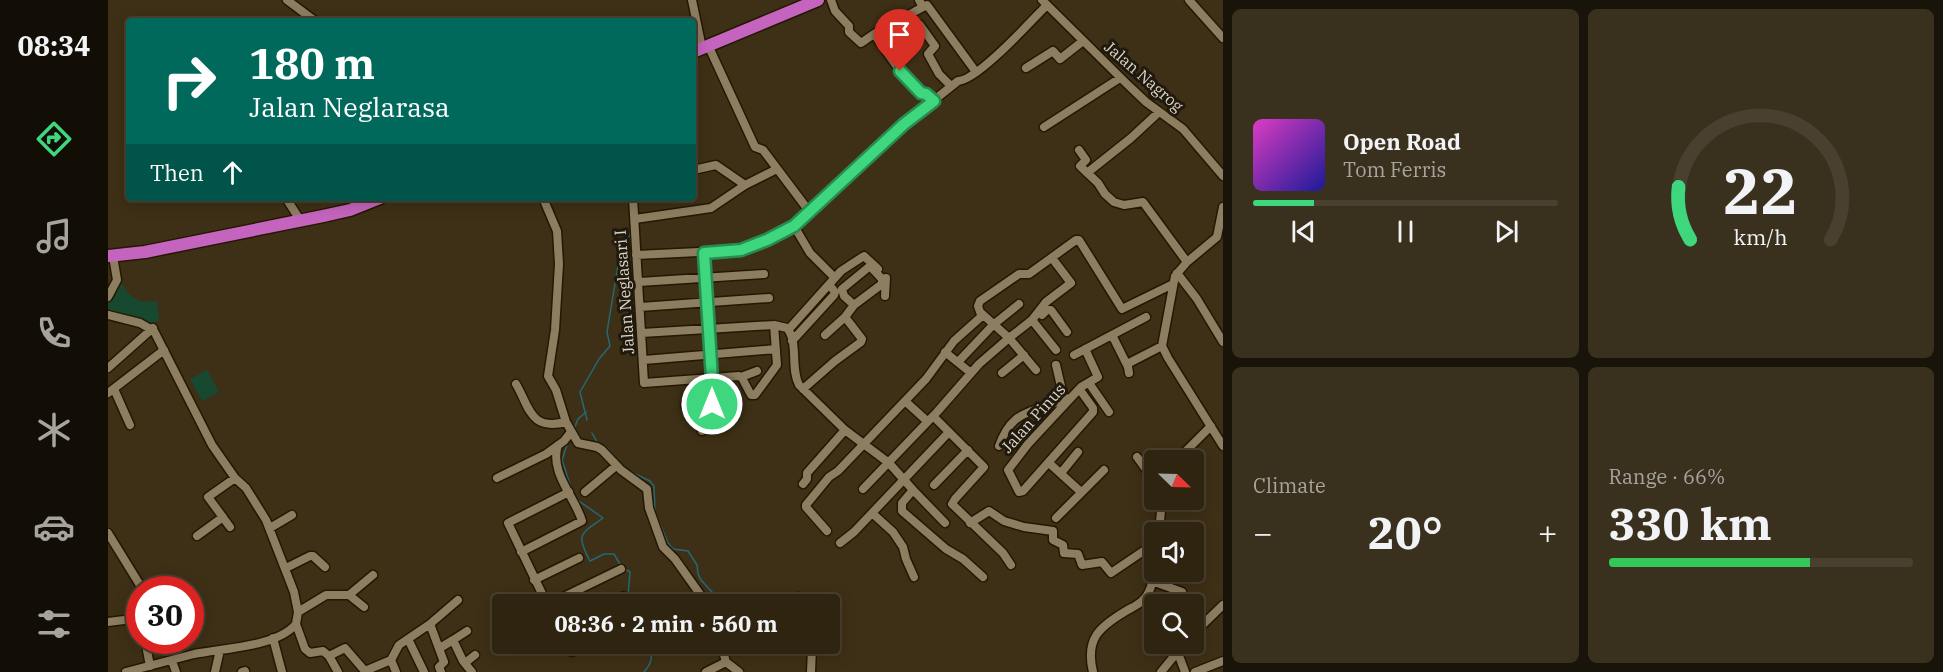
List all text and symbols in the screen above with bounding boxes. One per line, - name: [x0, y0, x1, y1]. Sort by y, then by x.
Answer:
- pin: [874, 9, 925, 71]
- icon: arrive: [883, 18, 916, 51]
- text: 08:34: [18, 28, 90, 63]
- text: 180 m: [249, 36, 375, 91]
- street label: Jalan Nagrog: [1100, 36, 1188, 116]
- icon: right: [150, 42, 228, 120]
- text: Jalan Neglarasa: [249, 89, 450, 124]
- icon: directions: [33, 118, 75, 160]
- text: Open Road: [1343, 127, 1461, 156]
- text: 22: [1723, 151, 1798, 232]
- icon: ahead: [216, 156, 249, 189]
- text: Tom Ferris: [1343, 156, 1446, 183]
- text: Then: [150, 158, 204, 187]
- icon: music: [33, 215, 75, 257]
- icon: previous: [1287, 215, 1320, 248]
- icon: pause: [1389, 215, 1422, 248]
- icon: next: [1490, 215, 1523, 248]
- text: km/h: [1734, 224, 1788, 252]
- street label: Jalan Neglasari I: [610, 229, 638, 355]
- icon: phone: [33, 312, 75, 354]
- position arrow: [680, 372, 744, 436]
- street label: Jalan Pinus: [997, 379, 1069, 457]
- icon: climate: [33, 409, 75, 451]
- north arrow: [1144, 450, 1204, 510]
- map controls: [1144, 450, 1204, 654]
- text: Range · 66%: [1609, 463, 1725, 490]
- text: Climate: [1253, 472, 1326, 499]
- text: 330 km: [1609, 494, 1772, 552]
- text: 20°: [1368, 503, 1443, 561]
- icon: car: [33, 506, 75, 548]
- text: −: [1253, 511, 1273, 554]
- text: +: [1538, 511, 1558, 554]
- button: sound: [1144, 522, 1204, 582]
- speed limit sign: 30: [126, 576, 204, 654]
- button: search: [1144, 594, 1204, 654]
- icon: filters: [33, 603, 75, 645]
- text: 08:36 · 2 min · 560 m: [554, 609, 778, 638]

